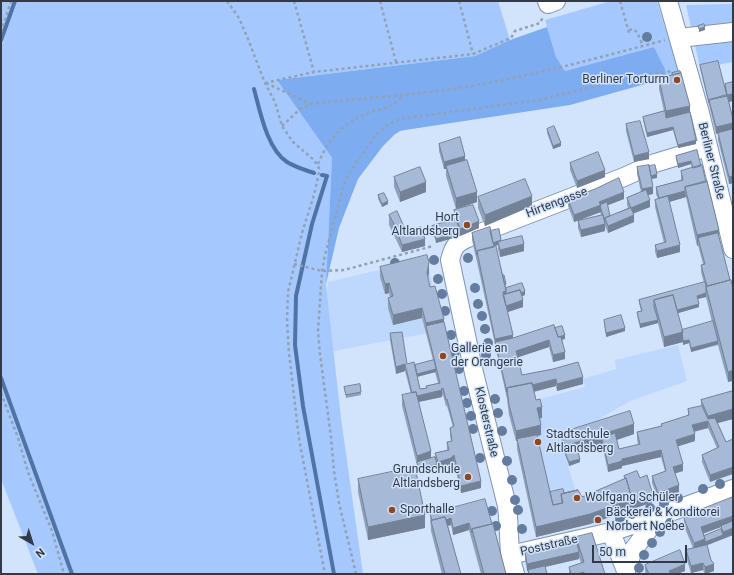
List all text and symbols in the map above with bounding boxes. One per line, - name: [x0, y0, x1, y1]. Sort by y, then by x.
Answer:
- place label: Berliner Torturm: [582, 73, 669, 87]
- marker: Berliner Torturm: [672, 75, 682, 85]
- street label: Berliner Straße: [694, 121, 728, 201]
- street label: Hirtengasse: [524, 185, 590, 221]
- place label: Hort Altlandsberg: [392, 211, 459, 239]
- marker: Hort Altlandsberg: [462, 220, 472, 230]
- place label: Gallerie an der Orangerie: [451, 342, 523, 370]
- marker: Gallerie an der Orangerie: [438, 351, 448, 361]
- street label: Klosterstraße: [471, 385, 501, 459]
- place label: Stadtschule Altlandsberg: [546, 428, 614, 456]
- marker: Stadtschule Altlandsberg: [533, 437, 543, 447]
- place label: Grundschule Altlandsberg: [392, 463, 460, 491]
- marker: Grundschule Altlandsberg: [463, 472, 473, 482]
- place label: Wolfgang Schüler: [585, 491, 679, 505]
- marker: Wolfgang Schüler: [572, 493, 582, 503]
- place label: Sporthalle: [400, 503, 454, 517]
- marker: Sporthalle: [387, 505, 397, 515]
- place label: Bäckerei & Konditorei Norbert Noebe: [606, 506, 720, 534]
- marker: Bäckerei & Konditorei Norbert Noebe: [593, 515, 603, 525]
- north arrow: [12, 523, 52, 563]
- street label: Poststraße: [519, 532, 579, 560]
- scale bar: [594, 537, 689, 563]
- text: N: [33, 545, 47, 560]
- text: 50 m: [599, 545, 626, 559]

